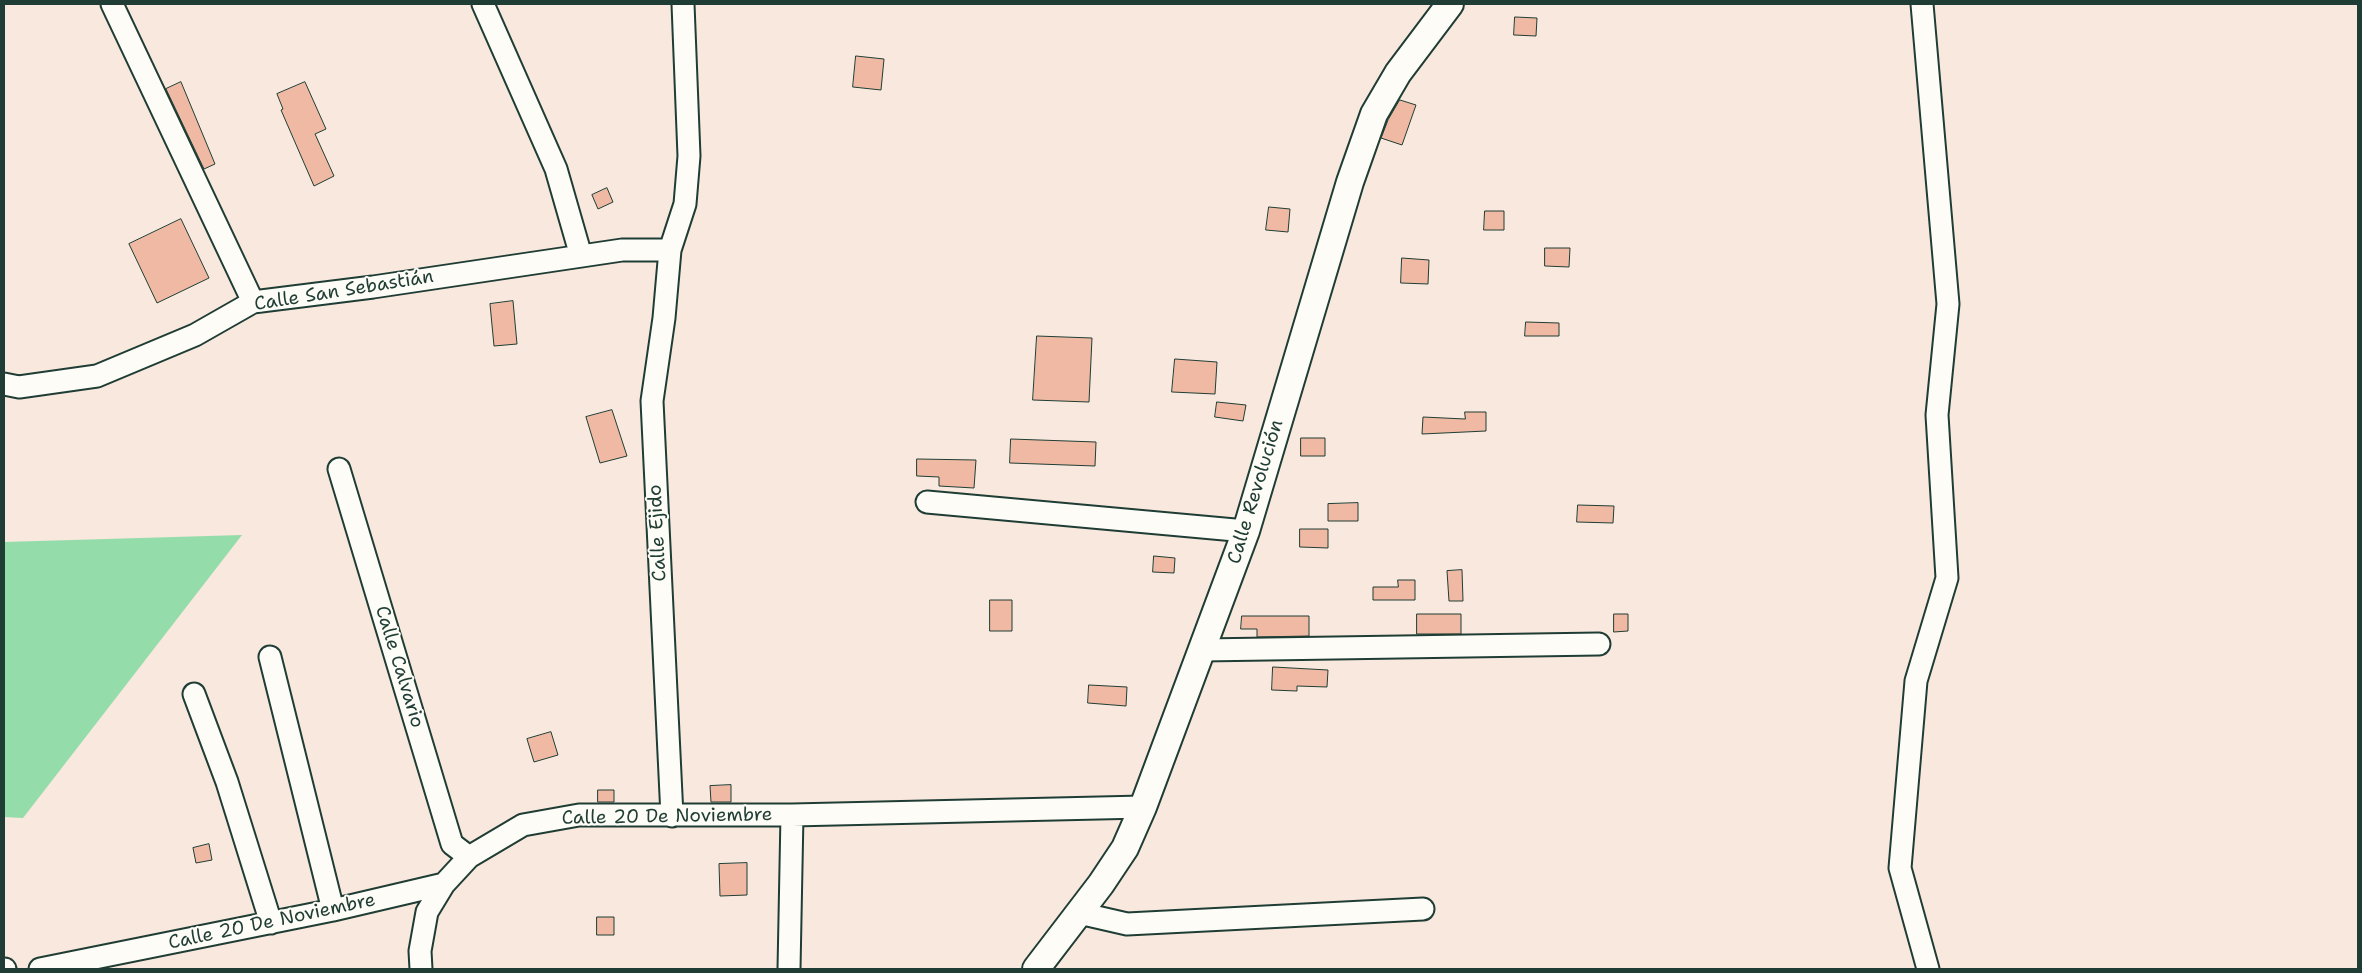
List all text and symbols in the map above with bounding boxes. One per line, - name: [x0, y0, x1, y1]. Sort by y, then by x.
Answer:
- street label: Calle San Sebastián: [253, 266, 435, 316]
- street label: Calle Revolución: [1223, 417, 1289, 567]
- street label: Calle Ejido: [644, 484, 672, 582]
- street label: Calle Calvario: [370, 603, 428, 731]
- street label: Calle 20 De Noviembre: [561, 804, 773, 830]
- street label: Calle 20 De Noviembre: [166, 889, 378, 955]

